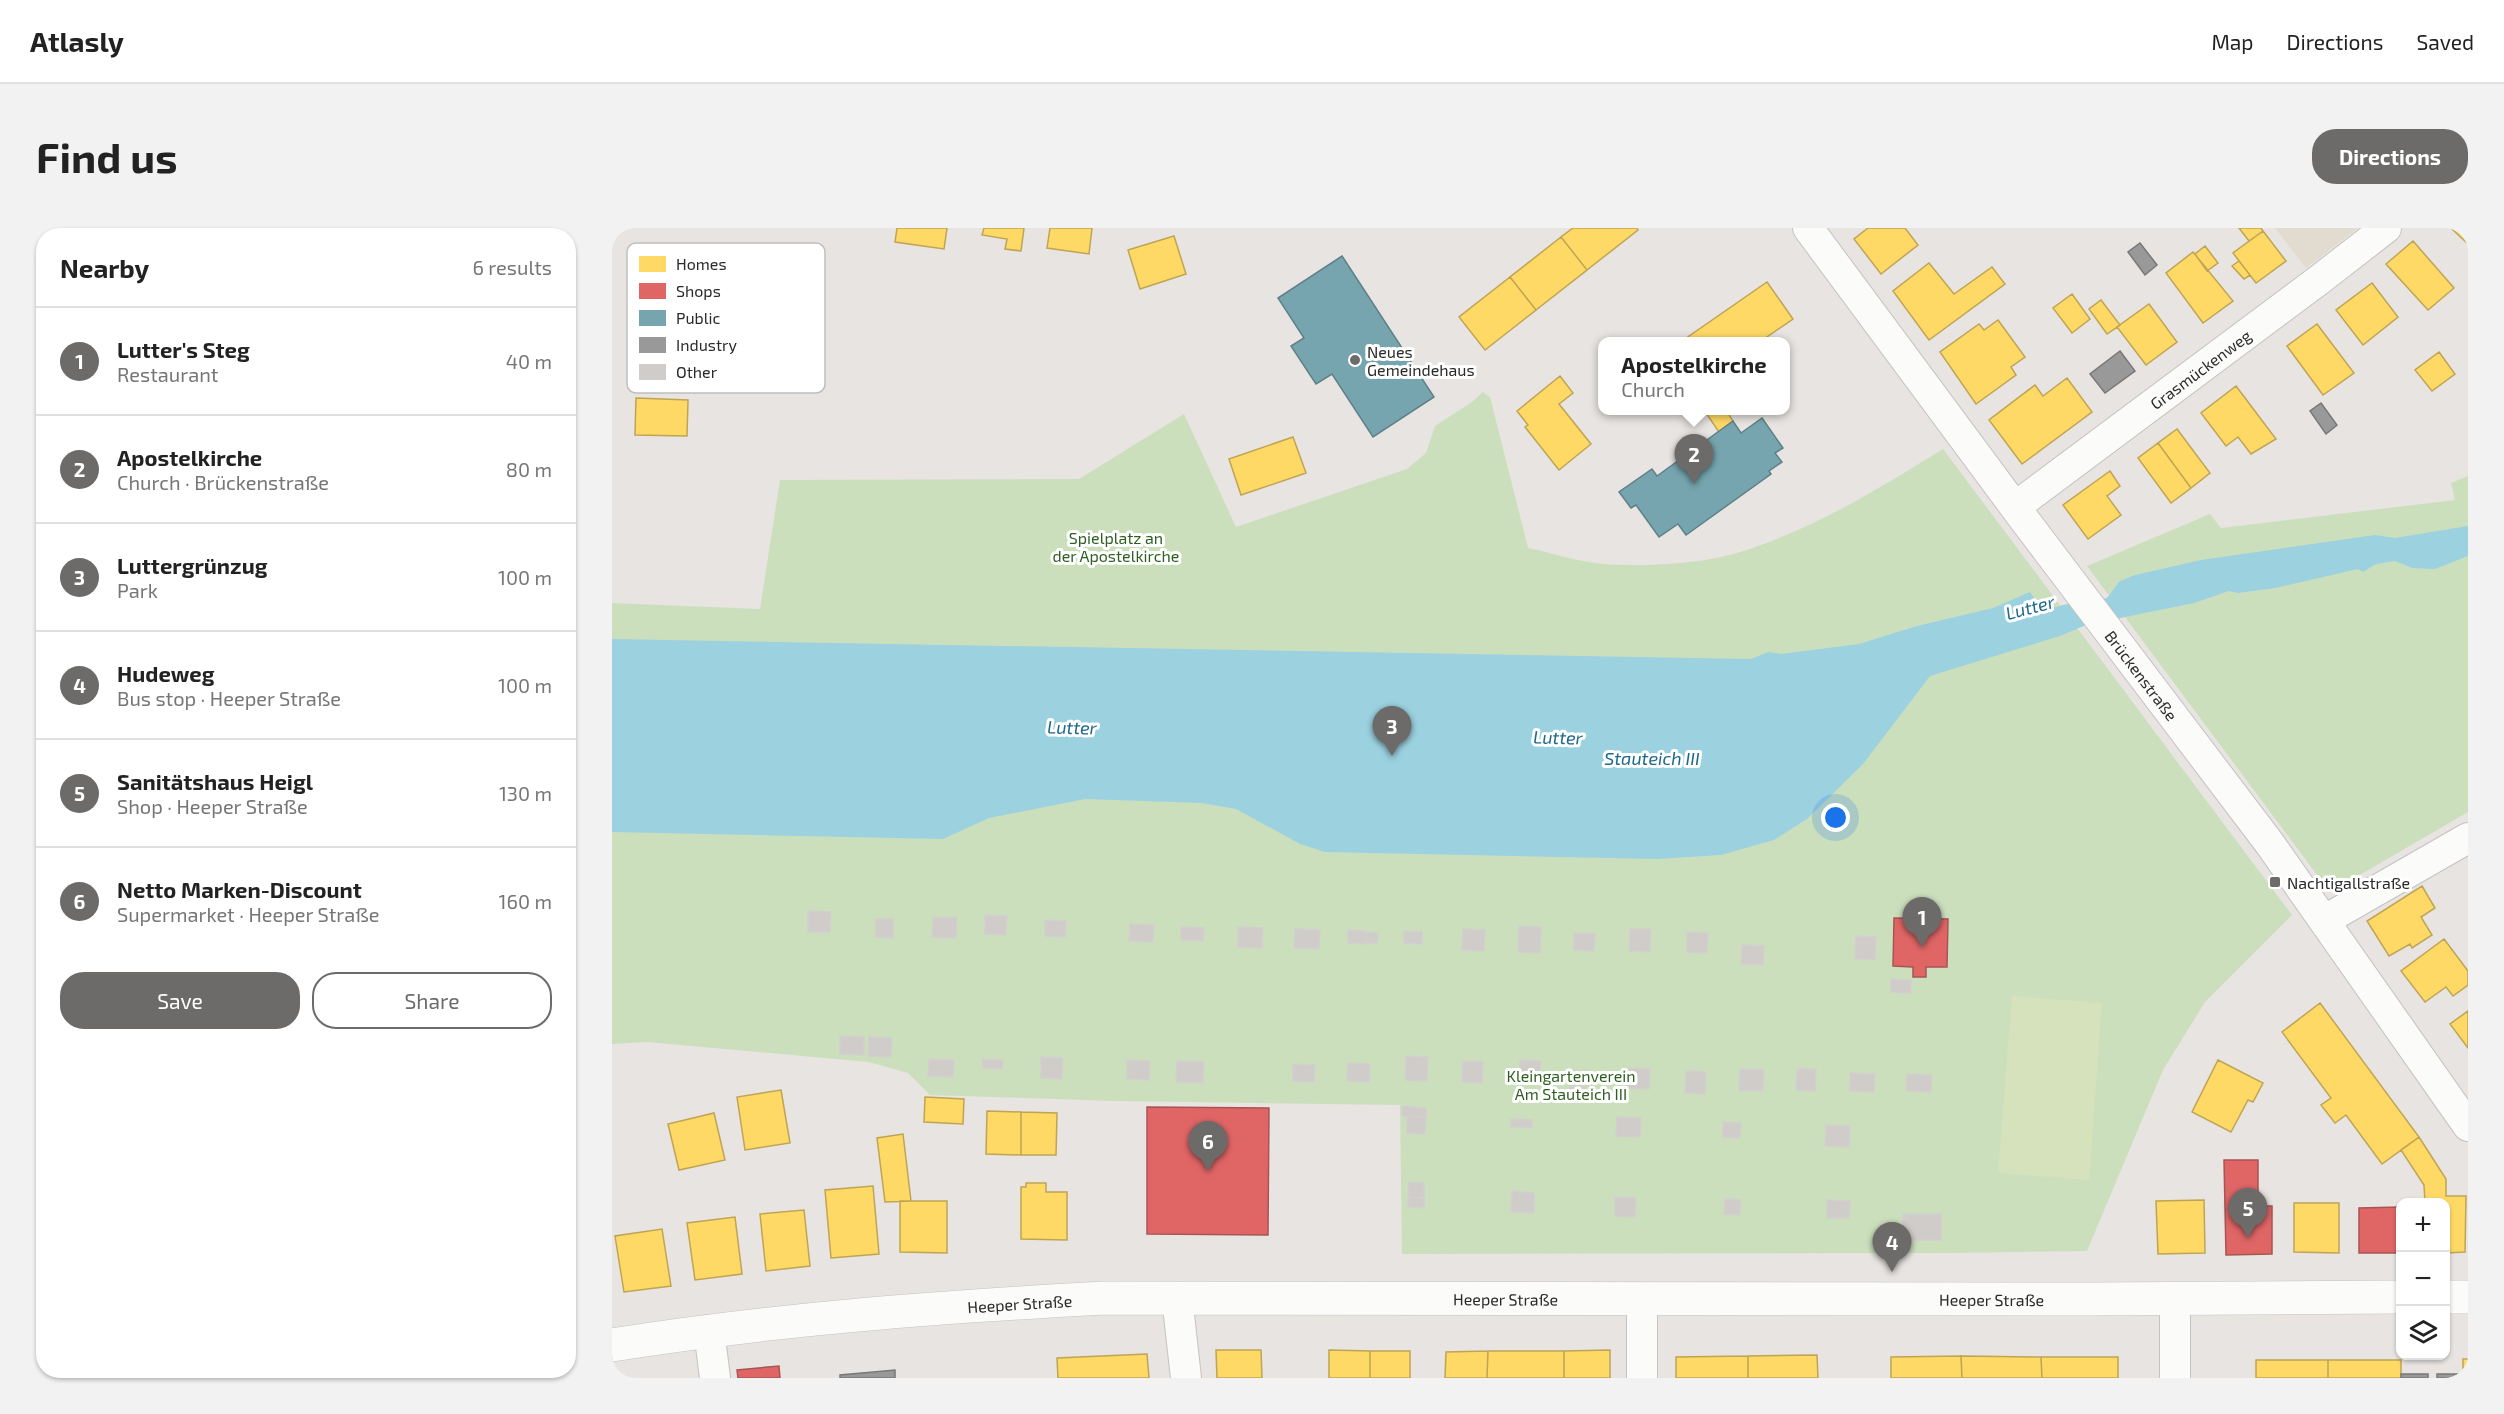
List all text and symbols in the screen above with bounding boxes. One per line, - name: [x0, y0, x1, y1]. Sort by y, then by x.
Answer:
- text: Atlasly: [30, 24, 124, 58]
- text: Map: [2211, 29, 2254, 54]
- text: Directions: [2287, 29, 2383, 54]
- text: Saved: [2416, 29, 2474, 54]
- button: Directions: [2312, 129, 2468, 184]
- text: Find us: [36, 131, 178, 181]
- legend: [627, 243, 825, 393]
- text: Nearby: [60, 252, 149, 283]
- text: Homes: [676, 254, 727, 273]
- text: 6 results: [472, 255, 552, 279]
- text: Shops: [676, 281, 721, 300]
- text: Public: [676, 308, 720, 327]
- street label: Grasmückenweg: [2146, 325, 2254, 413]
- text: Industry: [676, 335, 737, 354]
- text: Lutter's Steg: [117, 336, 250, 362]
- popup: [1598, 337, 1790, 415]
- place label: Neues Gemeindehaus: [1367, 342, 1475, 379]
- text: 1: [75, 349, 84, 373]
- text: 40 m: [506, 349, 552, 373]
- text: Apostelkirche: [1621, 351, 1767, 377]
- marker: Neues Gemeindehaus: [1348, 353, 1362, 367]
- text: Restaurant: [117, 362, 218, 386]
- text: Other: [676, 362, 718, 381]
- text: Church: [1621, 377, 1685, 401]
- pin: 2: [1674, 434, 1714, 484]
- text: Apostelkirche: [117, 444, 262, 470]
- text: 2: [74, 457, 85, 481]
- text: 80 m: [506, 457, 552, 481]
- text: Church · Brückenstraße: [117, 470, 329, 494]
- park label: Spielplatz an der Apostelkirche: [1053, 528, 1179, 565]
- text: Luttergrünzug: [117, 552, 267, 578]
- text: 3: [74, 565, 85, 589]
- text: 100 m: [498, 565, 552, 589]
- text: Park: [117, 578, 158, 602]
- water label: Lutter: [2003, 590, 2058, 624]
- street label: Brückenstraße: [2102, 626, 2182, 724]
- text: Hudeweg: [117, 660, 215, 686]
- text: 4: [73, 673, 86, 697]
- text: 100 m: [498, 673, 552, 697]
- text: Bus stop · Heeper Straße: [117, 686, 341, 710]
- pin: 3: [1372, 706, 1412, 756]
- water label: Lutter: [1047, 716, 1098, 738]
- water label: Lutter: [1533, 726, 1584, 748]
- water label: Stauteich III: [1604, 747, 1700, 769]
- text: Sanitätshaus Heigl: [117, 768, 313, 794]
- text: 5: [74, 781, 85, 805]
- text: 130 m: [499, 781, 552, 805]
- text: Shop · Heeper Straße: [117, 794, 308, 818]
- your location: [1821, 803, 1850, 832]
- place label: Nachtigallstraße: [2287, 873, 2410, 892]
- marker: Nachtigallstraße: [2268, 875, 2282, 889]
- text: Netto Marken-Discount: [117, 876, 362, 902]
- text: 6: [74, 889, 85, 913]
- text: 160 m: [499, 889, 552, 913]
- pin: 1: [1902, 898, 1942, 947]
- text: Supermarket · Heeper Straße: [117, 902, 380, 926]
- button: Save: [60, 972, 300, 1029]
- button: Share: [312, 972, 552, 1029]
- park label: Kleingartenverein Am Stauteich III: [1506, 1066, 1636, 1103]
- pin: 6: [1188, 1122, 1228, 1171]
- pin: 5: [2228, 1188, 2268, 1238]
- map controls: [2396, 1198, 2450, 1360]
- button: +: [2396, 1198, 2450, 1252]
- pin: 4: [1872, 1222, 1912, 1272]
- button: −: [2396, 1252, 2450, 1306]
- street label: Heeper Straße: [1453, 1289, 1558, 1308]
- street label: Heeper Straße: [1939, 1289, 2044, 1308]
- street label: Heeper Straße: [967, 1290, 1073, 1316]
- button: layers: [2396, 1306, 2450, 1360]

